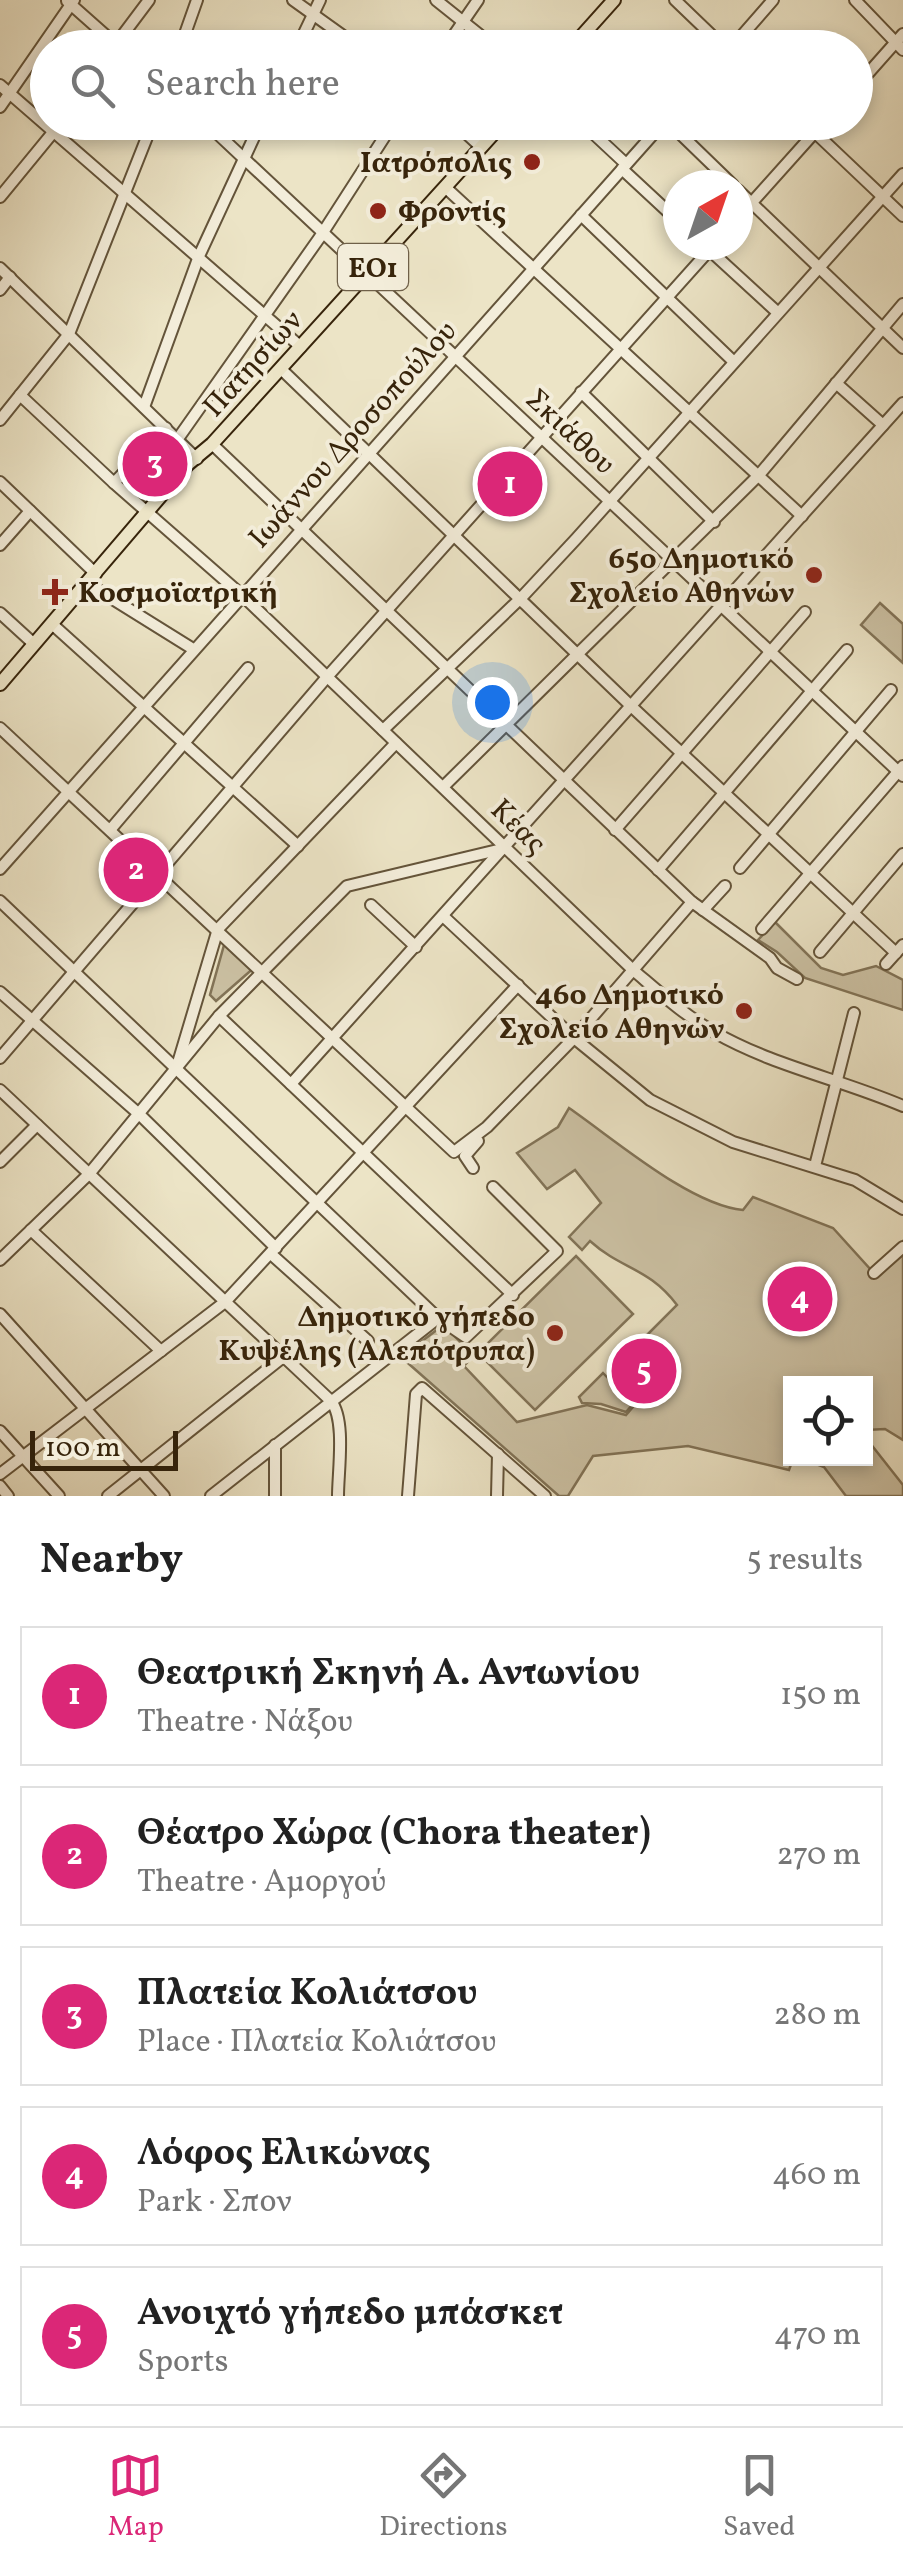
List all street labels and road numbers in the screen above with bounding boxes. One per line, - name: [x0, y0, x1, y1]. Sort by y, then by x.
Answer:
- road number: ΕΟ1: [338, 244, 408, 290]
- street label: Πατησίων: [194, 302, 313, 427]
- street label: Ιωάννου Δροσοπούλου: [240, 312, 467, 559]
- street label: Σκιάθου: [515, 380, 624, 485]
- street label: Κέας: [480, 790, 555, 865]

